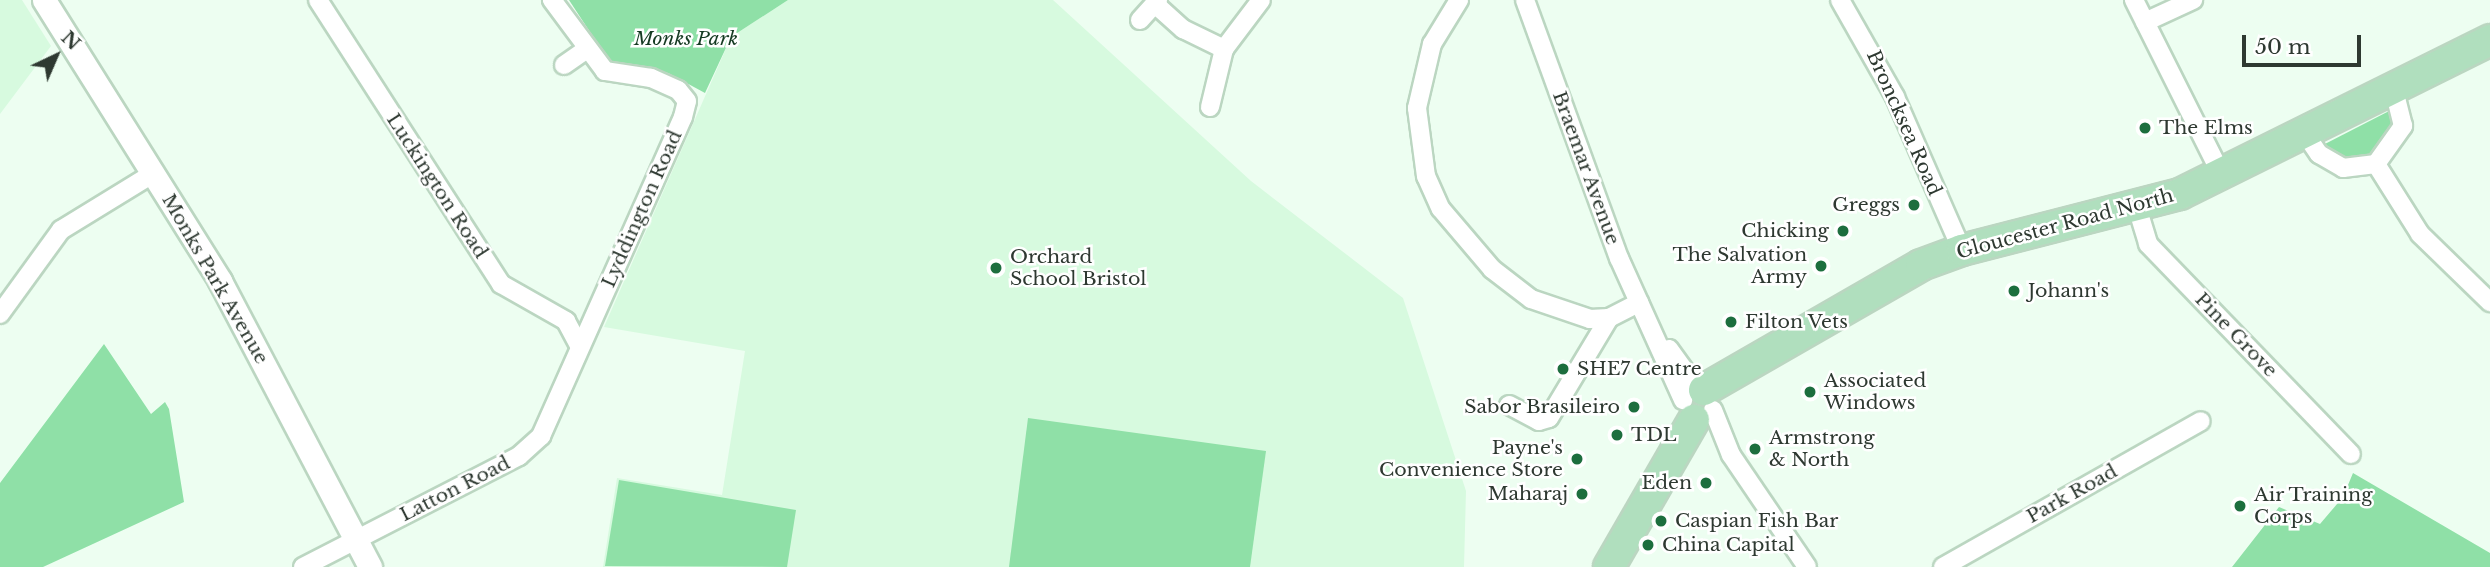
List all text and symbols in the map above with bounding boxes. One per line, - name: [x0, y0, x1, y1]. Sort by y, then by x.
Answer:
- north arrow: [21, 21, 91, 91]
- scale bar: [2245, 21, 2364, 65]
- text: N: [57, 26, 85, 55]
- park label: Monks Park: [634, 28, 738, 50]
- text: 50 m: [2255, 34, 2310, 60]
- street label: Broncksea Road: [1862, 47, 1946, 199]
- street label: Braemar Avenue: [1547, 88, 1625, 248]
- street label: Luckington Road: [382, 109, 492, 263]
- place label: The Elms: [2159, 117, 2253, 139]
- marker: The Elms: [2137, 120, 2153, 136]
- street label: Lyddington Road: [597, 127, 687, 291]
- street label: Gloucester Road North: [1954, 184, 2176, 264]
- street label: Monks Park Avenue: [157, 190, 273, 368]
- place label: Greggs: [1832, 194, 1900, 216]
- marker: Greggs: [1906, 197, 1922, 213]
- place label: Chicking: [1741, 220, 1829, 242]
- marker: Chicking: [1835, 223, 1851, 239]
- place label: The Salvation Army: [1672, 244, 1807, 288]
- place label: Orchard School Bristol: [1010, 246, 1147, 290]
- marker: The Salvation Army: [1813, 258, 1829, 274]
- marker: Orchard School Bristol: [988, 260, 1004, 276]
- place label: Johann's: [2028, 280, 2109, 302]
- marker: Johann's: [2006, 283, 2022, 299]
- street label: Pine Grove: [2190, 288, 2282, 382]
- place label: Filton Vets: [1745, 311, 1849, 333]
- marker: Filton Vets: [1723, 314, 1739, 330]
- place label: SHE7 Centre: [1577, 358, 1702, 380]
- marker: SHE7 Centre: [1555, 361, 1571, 377]
- place label: Associated Windows: [1824, 370, 1926, 414]
- marker: Associated Windows: [1802, 384, 1818, 400]
- place label: Sabor Brasileiro: [1464, 396, 1620, 418]
- marker: Sabor Brasileiro: [1626, 399, 1642, 415]
- place label: TDL: [1631, 424, 1677, 446]
- marker: TDL: [1609, 427, 1625, 443]
- place label: Armstrong & North: [1769, 427, 1875, 471]
- place label: Payne's Convenience Store: [1379, 437, 1563, 481]
- marker: Armstrong & North: [1747, 441, 1763, 457]
- marker: Payne's Convenience Store: [1569, 451, 1585, 467]
- street label: Latton Road: [396, 452, 514, 526]
- street label: Park Road: [2023, 460, 2121, 528]
- place label: Eden: [1641, 472, 1692, 494]
- marker: Eden: [1698, 475, 1714, 491]
- place label: Maharaj: [1488, 483, 1568, 505]
- place label: Air Training Corps: [2254, 484, 2374, 528]
- marker: Maharaj: [1574, 486, 1590, 502]
- marker: Air Training Corps: [2232, 498, 2248, 514]
- place label: Caspian Fish Bar: [1675, 510, 1838, 532]
- marker: Caspian Fish Bar: [1653, 513, 1669, 529]
- place label: China Capital: [1662, 534, 1795, 556]
- marker: China Capital: [1640, 537, 1656, 553]

